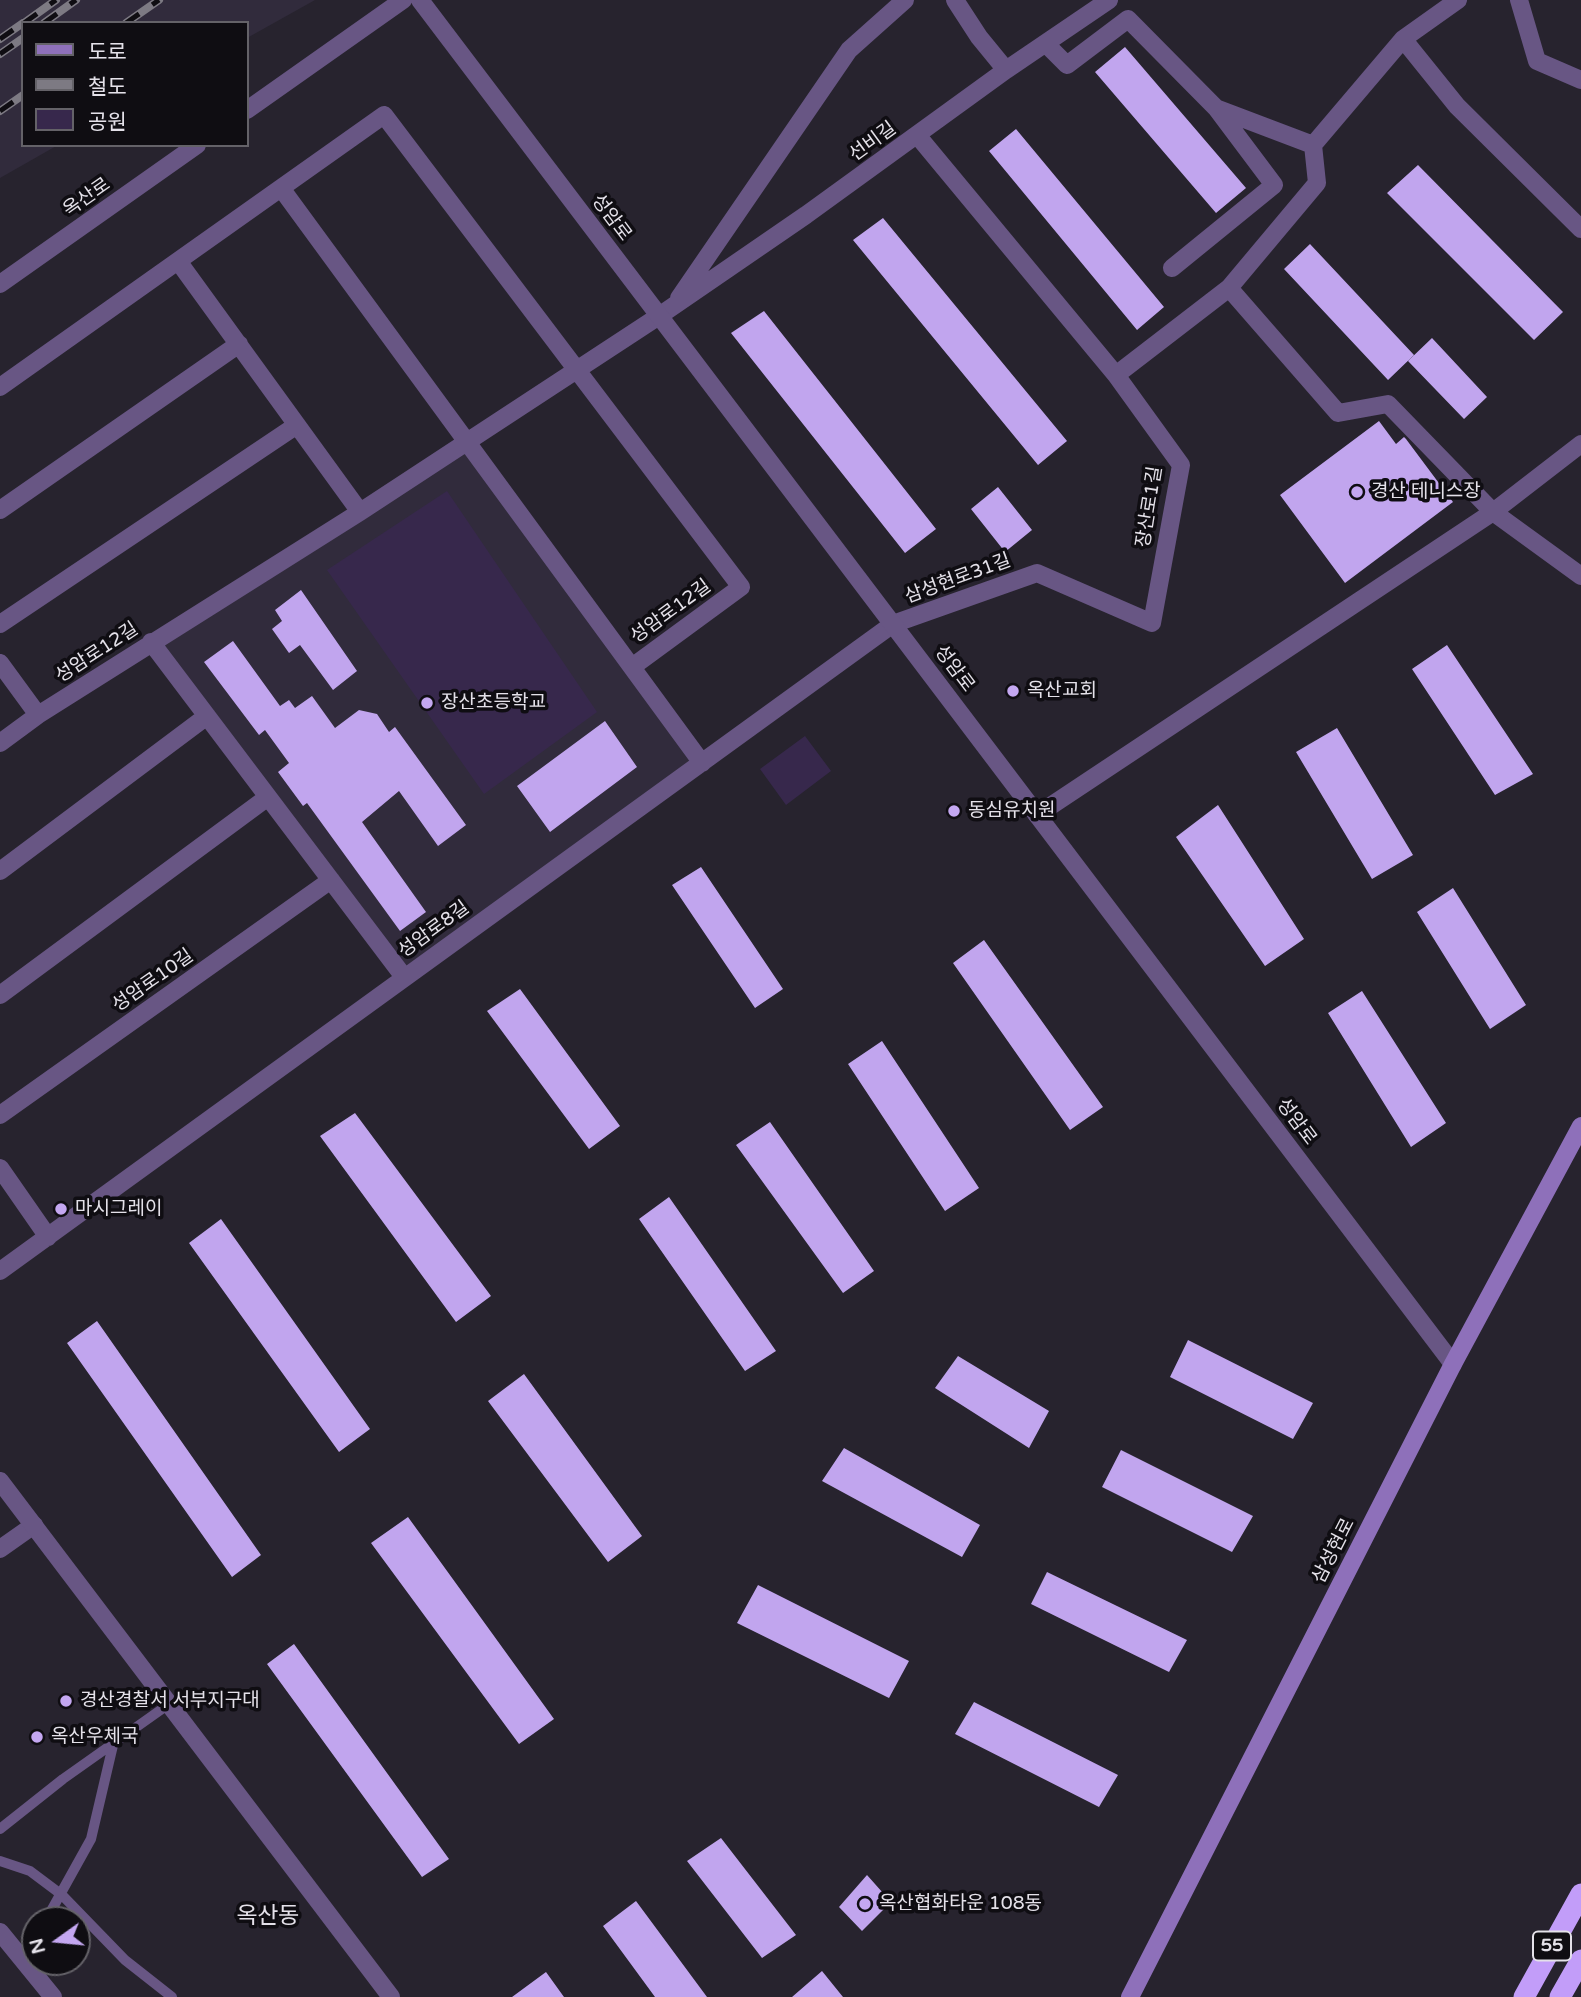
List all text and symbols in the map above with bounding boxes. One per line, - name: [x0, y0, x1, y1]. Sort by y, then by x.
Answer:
- legend: [21, 21, 248, 147]
- text: 도로: [88, 40, 127, 65]
- text: 철도: [88, 75, 127, 100]
- text: 공원: [88, 110, 127, 135]
- street label: 선비길: [845, 117, 901, 167]
- street label: 옥산로: [59, 174, 115, 222]
- street label: 성암로: [586, 190, 636, 246]
- street label: 장산로1길: [1132, 465, 1168, 549]
- place label: 경산 테니스장: [1371, 481, 1481, 503]
- marker: 경산 테니스장: [1349, 484, 1365, 500]
- street label: 삼성현로31길: [902, 549, 1014, 609]
- street label: 성암로12길: [626, 575, 716, 649]
- street label: 성암로12길: [51, 618, 143, 688]
- street label: 성암로: [929, 641, 979, 697]
- place label: 옥산교회: [1027, 680, 1097, 702]
- marker: 옥산교회: [1005, 683, 1021, 699]
- place label: 장산초등학교: [441, 692, 546, 714]
- marker: 장산초등학교: [419, 695, 435, 711]
- place label: 동심유치원: [968, 800, 1055, 822]
- marker: 동심유치원: [946, 803, 962, 819]
- street label: 성암로8길: [394, 897, 474, 963]
- street label: 성암로10길: [108, 945, 198, 1017]
- street label: 성암로: [1271, 1094, 1321, 1150]
- place label: 마시그레이: [75, 1198, 162, 1220]
- marker: 마시그레이: [53, 1201, 69, 1217]
- street label: 삼성현로: [1308, 1515, 1360, 1587]
- place label: 경산경찰서 서부지구대: [80, 1690, 260, 1712]
- marker: 경산경찰서 서부지구대: [58, 1693, 74, 1709]
- place label: 옥산우체국: [51, 1726, 138, 1748]
- marker: 옥산우체국: [29, 1729, 45, 1745]
- place label: 옥산협화타운 108동: [879, 1893, 1042, 1915]
- marker: 옥산협화타운 108동: [857, 1896, 873, 1912]
- district label: 옥산동: [236, 1903, 300, 1931]
- north arrow: [21, 1906, 91, 1976]
- road number: 55: [1533, 1932, 1571, 1960]
- text: N: [25, 1936, 50, 1956]

